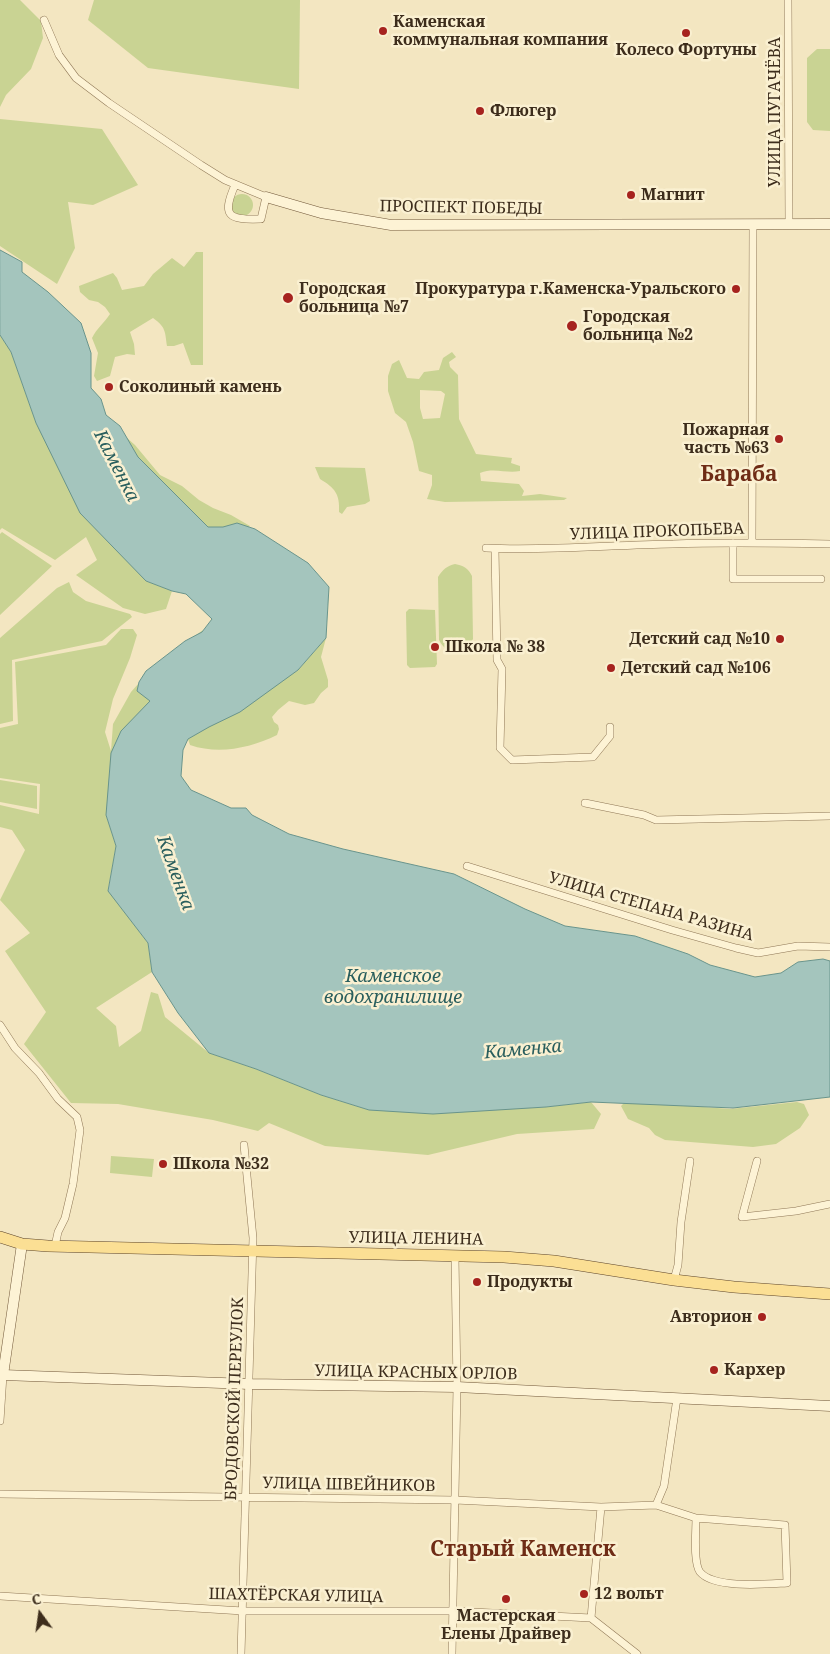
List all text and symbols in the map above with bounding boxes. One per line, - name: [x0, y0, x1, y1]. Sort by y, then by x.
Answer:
- place label: Каменская коммунальная компания: [393, 12, 608, 50]
- marker: Каменская коммунальная компания: [377, 25, 389, 37]
- marker: Колесо Фортуны: [680, 27, 692, 39]
- street label: УЛИЦА ПУГАЧЁВА: [765, 37, 785, 187]
- place label: Колесо Фортуны: [615, 40, 757, 60]
- place label: Флюгер: [490, 101, 556, 121]
- marker: Флюгер: [474, 105, 486, 117]
- place label: Магнит: [641, 185, 705, 205]
- marker: Магнит: [625, 189, 637, 201]
- street label: ПРОСПЕКТ ПОБЕДЫ: [379, 197, 543, 219]
- place label: Городская больница №7: [299, 279, 409, 317]
- place label: Прокуратура г.Каменска-Уральского: [415, 279, 726, 299]
- marker: Прокуратура г.Каменска-Уральского: [730, 283, 742, 295]
- marker: Городская больница №7: [281, 291, 295, 305]
- place label: Городская больница №2: [583, 307, 693, 345]
- marker: Городская больница №2: [565, 319, 579, 333]
- place label: Соколиный камень: [119, 377, 282, 397]
- marker: Соколиный камень: [103, 381, 115, 393]
- place label: Пожарная часть №63: [682, 420, 769, 458]
- water label: Каменка: [89, 426, 143, 506]
- marker: Пожарная часть №63: [773, 433, 785, 445]
- district label: Бараба: [700, 462, 778, 488]
- street label: УЛИЦА ПРОКОПЬЕВА: [569, 519, 745, 545]
- place label: Детский сад №10: [629, 629, 770, 649]
- marker: Детский сад №10: [774, 633, 786, 645]
- place label: Школа № 38: [445, 637, 545, 657]
- marker: Школа № 38: [429, 641, 441, 653]
- place label: Детский сад №106: [621, 658, 771, 678]
- marker: Детский сад №106: [605, 662, 617, 674]
- water label: Каменка: [152, 833, 198, 913]
- street label: УЛИЦА СТЕПАНА РАЗИНА: [546, 868, 756, 946]
- water label: Каменское водохранилище: [324, 966, 462, 1009]
- water label: Каменка: [483, 1036, 563, 1064]
- place label: Школа №32: [173, 1154, 269, 1174]
- marker: Школа №32: [157, 1158, 169, 1170]
- street label: УЛИЦА ЛЕНИНА: [349, 1228, 483, 1250]
- place label: Продукты: [487, 1272, 572, 1292]
- marker: Продукты: [471, 1276, 483, 1288]
- street label: БРОДОВСКОЙ ПЕРЕУЛОК: [222, 1297, 248, 1501]
- place label: Авторион: [670, 1307, 752, 1327]
- marker: Авторион: [756, 1311, 768, 1323]
- place label: Кархер: [724, 1360, 785, 1380]
- street label: УЛИЦА КРАСНЫХ ОРЛОВ: [314, 1362, 518, 1384]
- marker: Кархер: [708, 1364, 720, 1376]
- street label: УЛИЦА ШВЕЙНИКОВ: [262, 1474, 436, 1496]
- district label: Старый Каменск: [430, 1537, 616, 1563]
- place label: 12 вольт: [594, 1584, 664, 1604]
- street label: ШАХТЁРСКАЯ УЛИЦА: [208, 1585, 384, 1607]
- marker: 12 вольт: [578, 1588, 590, 1600]
- north arrow: [15, 1589, 65, 1639]
- text: С: [29, 1589, 43, 1609]
- marker: Мастерская Елены Драйвер: [500, 1593, 512, 1605]
- place label: Мастерская Елены Драйвер: [441, 1606, 571, 1644]

